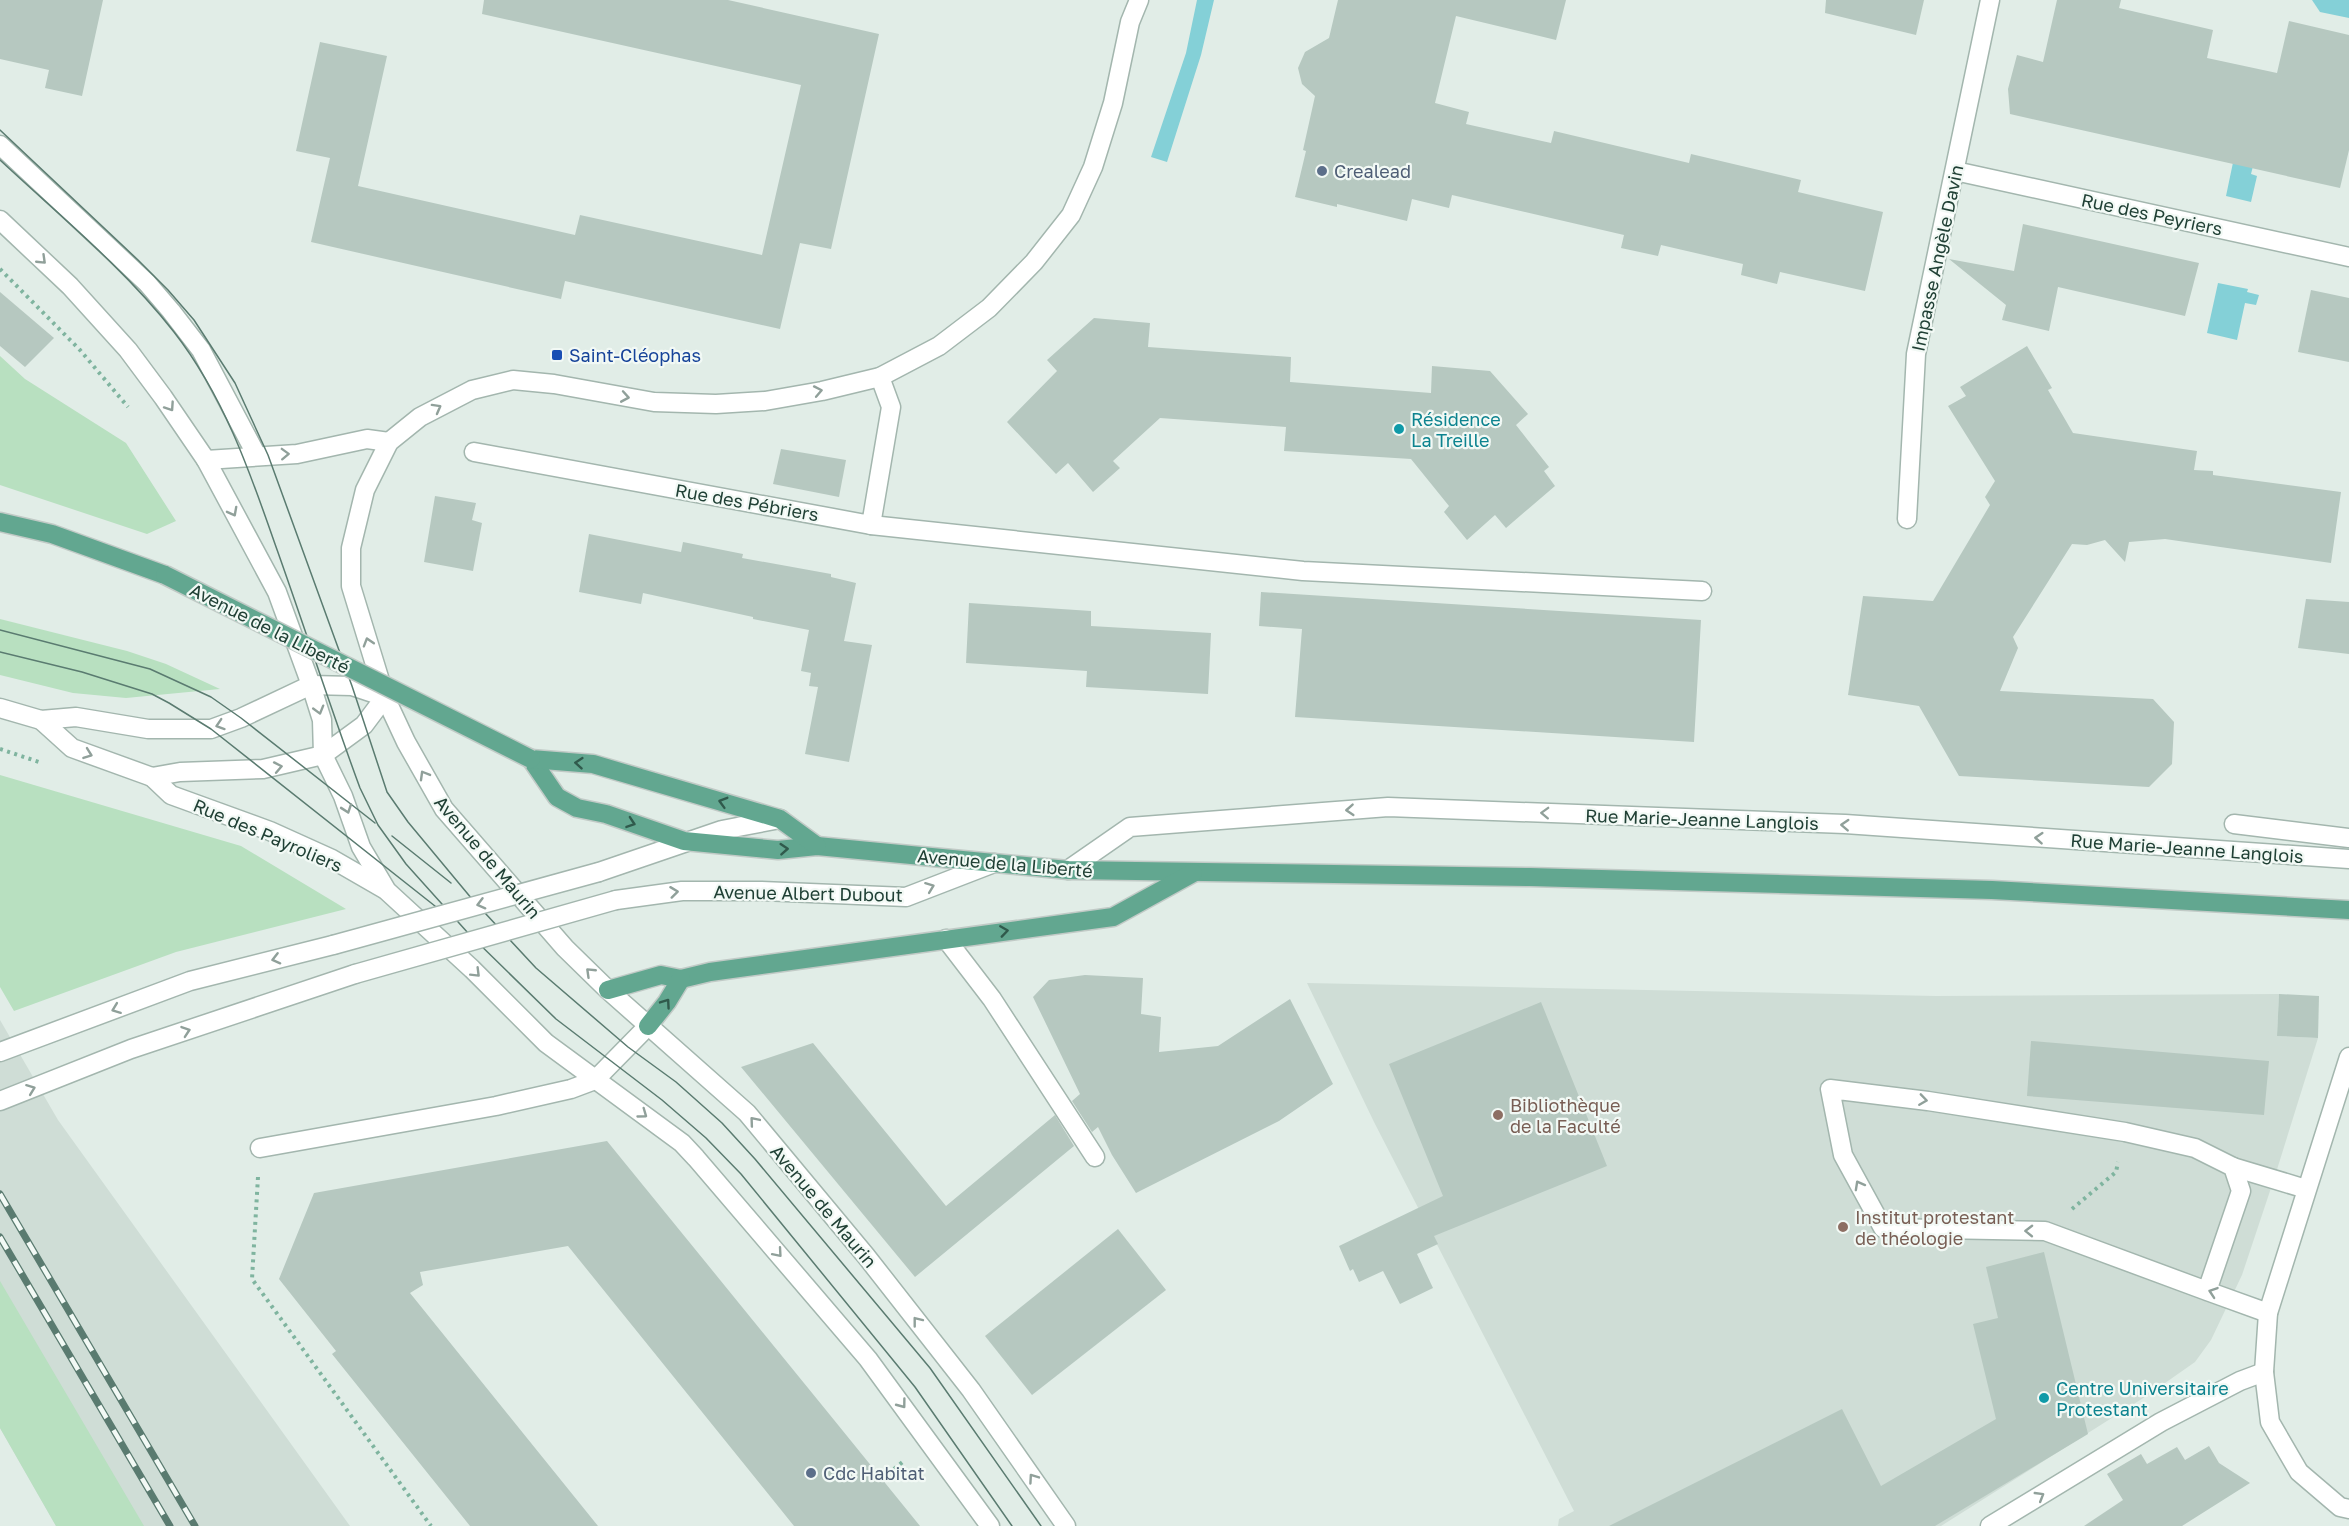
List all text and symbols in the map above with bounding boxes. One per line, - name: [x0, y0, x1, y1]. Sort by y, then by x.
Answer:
- place label: Crealead: [1334, 160, 1411, 182]
- street label: Impasse Angèle Davin: [1906, 163, 1968, 353]
- marker: Crealead: [1315, 164, 1329, 178]
- street label: Rue des Peyriers: [2079, 188, 2225, 240]
- one-way arrow: [36, 253, 46, 264]
- place label: Saint-Cléophas: [569, 344, 701, 366]
- marker: Saint-Cléophas: [550, 348, 564, 362]
- one-way arrow: [813, 385, 823, 398]
- one-way arrow: [619, 390, 629, 403]
- one-way arrow: [163, 400, 174, 411]
- one-way arrow: [430, 404, 441, 415]
- place label: Résidence La Treille: [1411, 408, 1501, 451]
- marker: Résidence La Treille: [1392, 422, 1406, 436]
- one-way arrow: [280, 448, 289, 461]
- street label: Rue des Pébriers: [674, 479, 820, 525]
- one-way arrow: [226, 506, 237, 516]
- street label: Avenue de la Liberté: [187, 578, 353, 678]
- one-way arrow: [363, 637, 376, 647]
- one-way arrow: [311, 705, 324, 715]
- one-way arrow: [215, 718, 226, 731]
- one-way arrow: [82, 746, 92, 759]
- one-way arrow: [574, 757, 584, 770]
- one-way arrow: [272, 761, 282, 774]
- one-way arrow: [420, 771, 432, 781]
- street label: Avenue de Maurin: [430, 791, 546, 923]
- street label: Rue des Payroliers: [190, 794, 346, 876]
- one-way arrow: [718, 797, 729, 809]
- one-way arrow: [340, 803, 353, 813]
- one-way arrow: [1346, 803, 1355, 816]
- street label: Rue Marie-Jeanne Langlois: [1585, 804, 1819, 834]
- one-way arrow: [1540, 807, 1549, 819]
- one-way arrow: [625, 815, 636, 828]
- one-way arrow: [1840, 818, 1849, 831]
- street label: Rue Marie-Jeanne Langlois: [2070, 829, 2304, 867]
- one-way arrow: [2035, 831, 2044, 844]
- one-way arrow: [780, 843, 789, 856]
- street label: Avenue de la Liberté: [916, 844, 1094, 882]
- street label: Avenue Albert Dubout: [713, 880, 903, 906]
- one-way arrow: [925, 882, 935, 895]
- one-way arrow: [670, 886, 679, 899]
- one-way arrow: [477, 897, 487, 909]
- one-way arrow: [999, 926, 1008, 938]
- one-way arrow: [272, 952, 282, 965]
- one-way arrow: [469, 967, 480, 977]
- one-way arrow: [586, 968, 596, 979]
- one-way arrow: [658, 999, 669, 1010]
- one-way arrow: [111, 1002, 122, 1015]
- one-way arrow: [180, 1026, 191, 1038]
- one-way arrow: [25, 1083, 36, 1096]
- place label: Bibliothèque de la Faculté: [1510, 1094, 1621, 1137]
- one-way arrow: [1919, 1094, 1928, 1106]
- one-way arrow: [636, 1107, 647, 1118]
- marker: Bibliothèque de la Faculté: [1491, 1108, 1505, 1122]
- one-way arrow: [750, 1117, 761, 1128]
- street label: Avenue de Maurin: [766, 1140, 882, 1272]
- one-way arrow: [1855, 1180, 1866, 1191]
- place label: Institut protestant de théologie: [1855, 1206, 2014, 1249]
- marker: Institut protestant de théologie: [1836, 1220, 1850, 1234]
- one-way arrow: [2024, 1225, 2033, 1237]
- one-way arrow: [771, 1246, 782, 1257]
- one-way arrow: [2208, 1287, 2219, 1300]
- one-way arrow: [914, 1317, 925, 1328]
- place label: Centre Universitaire Protestant: [2056, 1377, 2229, 1420]
- marker: Centre Universitaire Protestant: [2037, 1391, 2051, 1405]
- one-way arrow: [895, 1398, 906, 1409]
- place label: Cdc Habitat: [823, 1462, 925, 1484]
- marker: Cdc Habitat: [804, 1466, 818, 1480]
- one-way arrow: [1029, 1474, 1040, 1485]
- one-way arrow: [2034, 1491, 2044, 1503]

